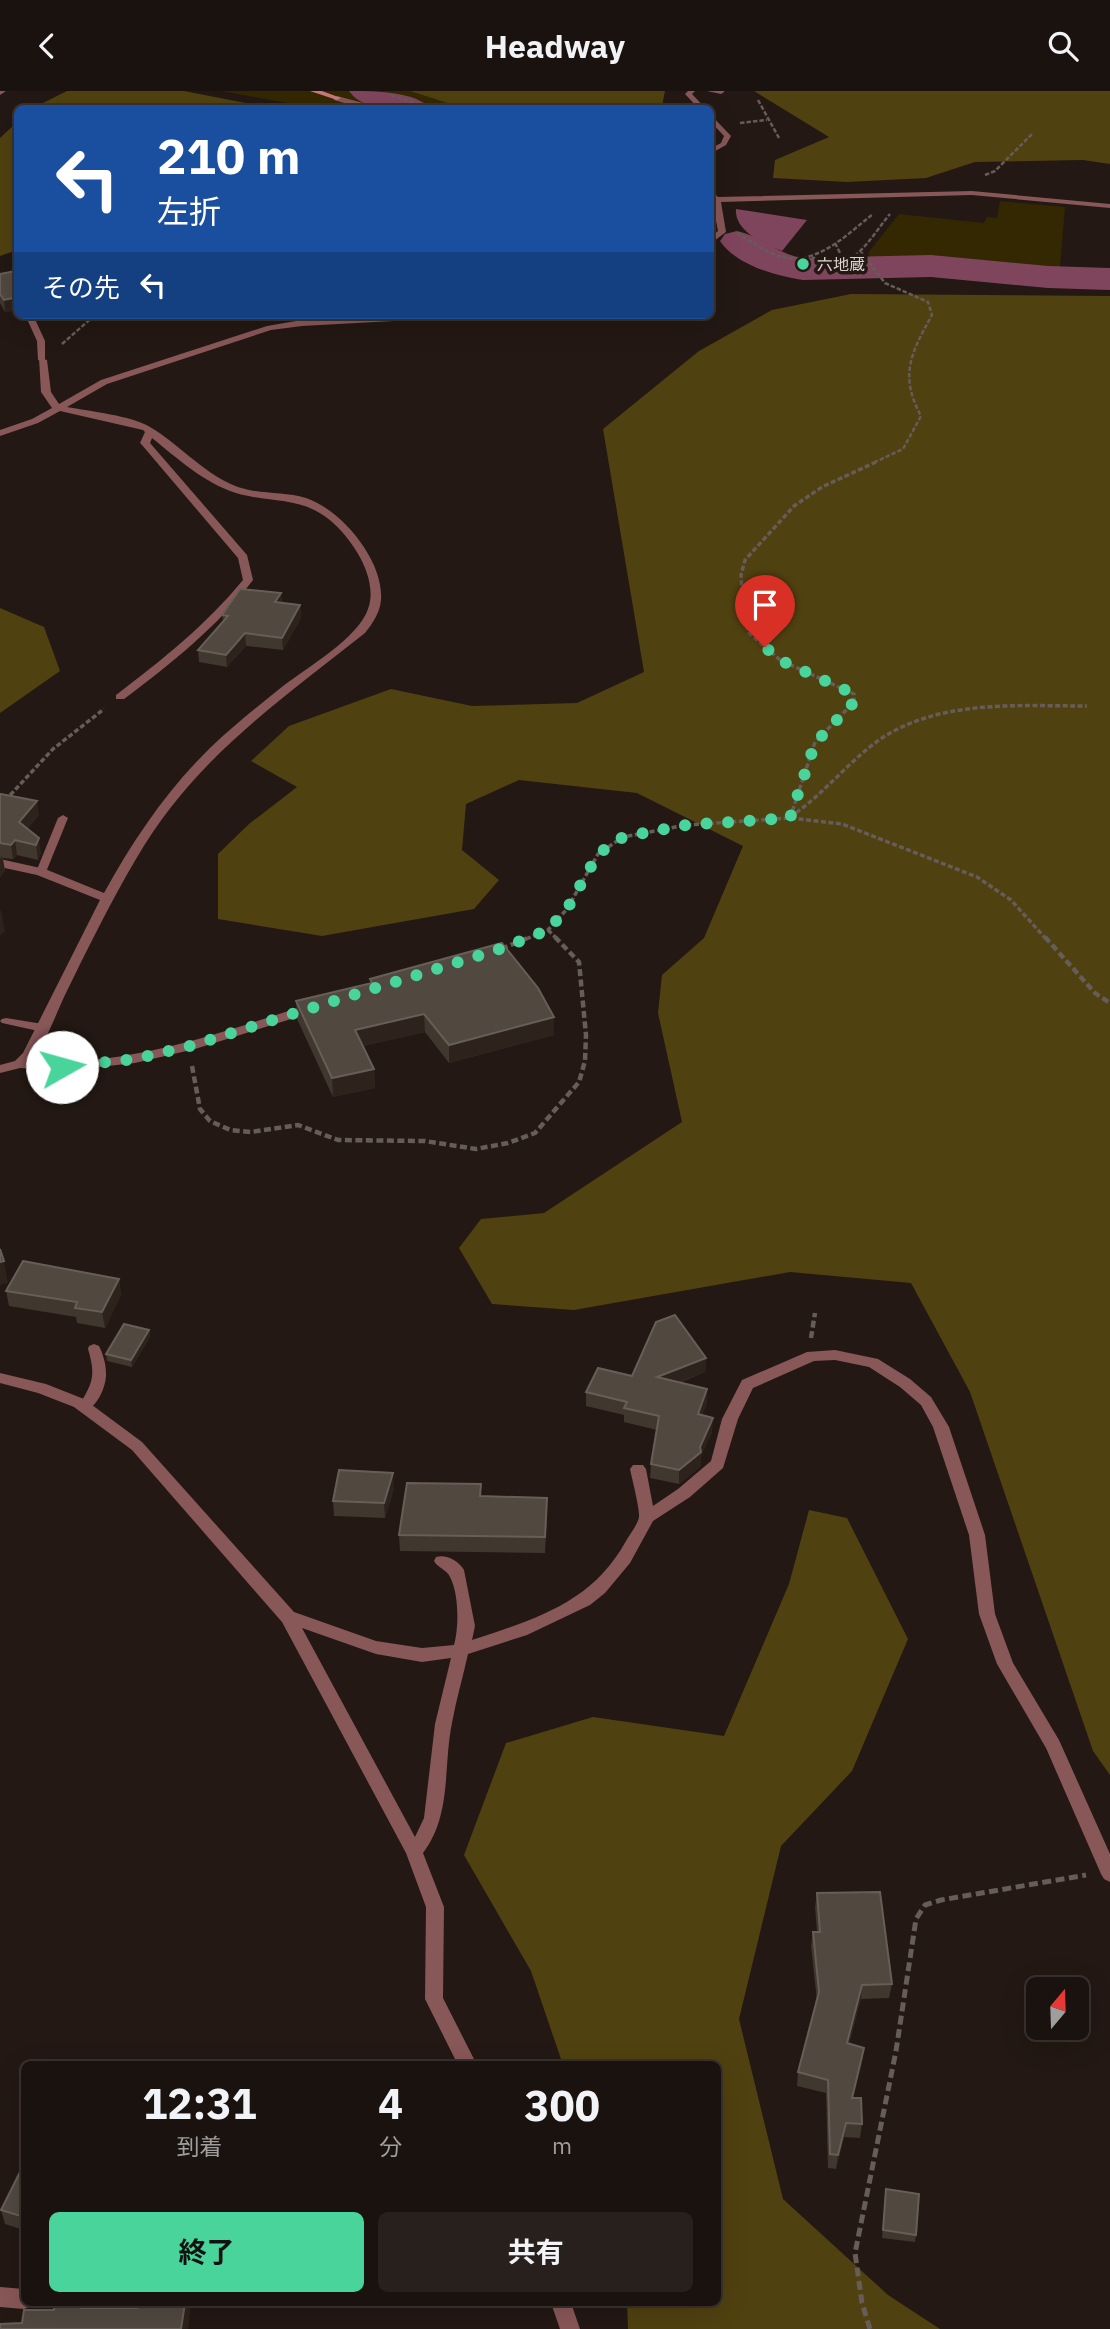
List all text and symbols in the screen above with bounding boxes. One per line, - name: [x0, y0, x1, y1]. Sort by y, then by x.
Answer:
- text: Headway: [485, 25, 625, 67]
- icon: back: [28, 27, 66, 65]
- icon: search: [1044, 27, 1082, 65]
- text: 210 m: [157, 124, 301, 187]
- icon: left: [42, 133, 133, 224]
- text: 左折: [157, 190, 221, 232]
- place label: 六地蔵: [817, 254, 865, 274]
- marker: 六地蔵: [795, 256, 811, 272]
- icon: left: [134, 266, 172, 304]
- text: その先: [42, 270, 120, 304]
- pin: [735, 575, 795, 647]
- icon: arrive: [746, 586, 784, 624]
- position arrow: [25, 1030, 99, 1104]
- north arrow: [1026, 1977, 1088, 2041]
- map controls: [1026, 1977, 1089, 2040]
- text: 12:31: [142, 2076, 257, 2131]
- text: 4: [378, 2076, 403, 2131]
- text: 300: [524, 2078, 600, 2133]
- text: m: [552, 2130, 572, 2160]
- text: 到着: [176, 2131, 222, 2161]
- text: 分: [379, 2131, 402, 2161]
- button: 終了: [49, 2212, 364, 2292]
- button: 共有: [378, 2212, 693, 2292]

